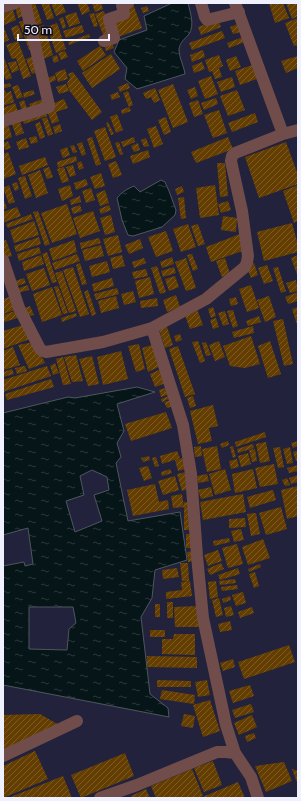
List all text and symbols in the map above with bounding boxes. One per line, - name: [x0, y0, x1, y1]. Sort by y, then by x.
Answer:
- scale bar: [18, 16, 109, 42]
- text: 50 m: [24, 22, 52, 37]

